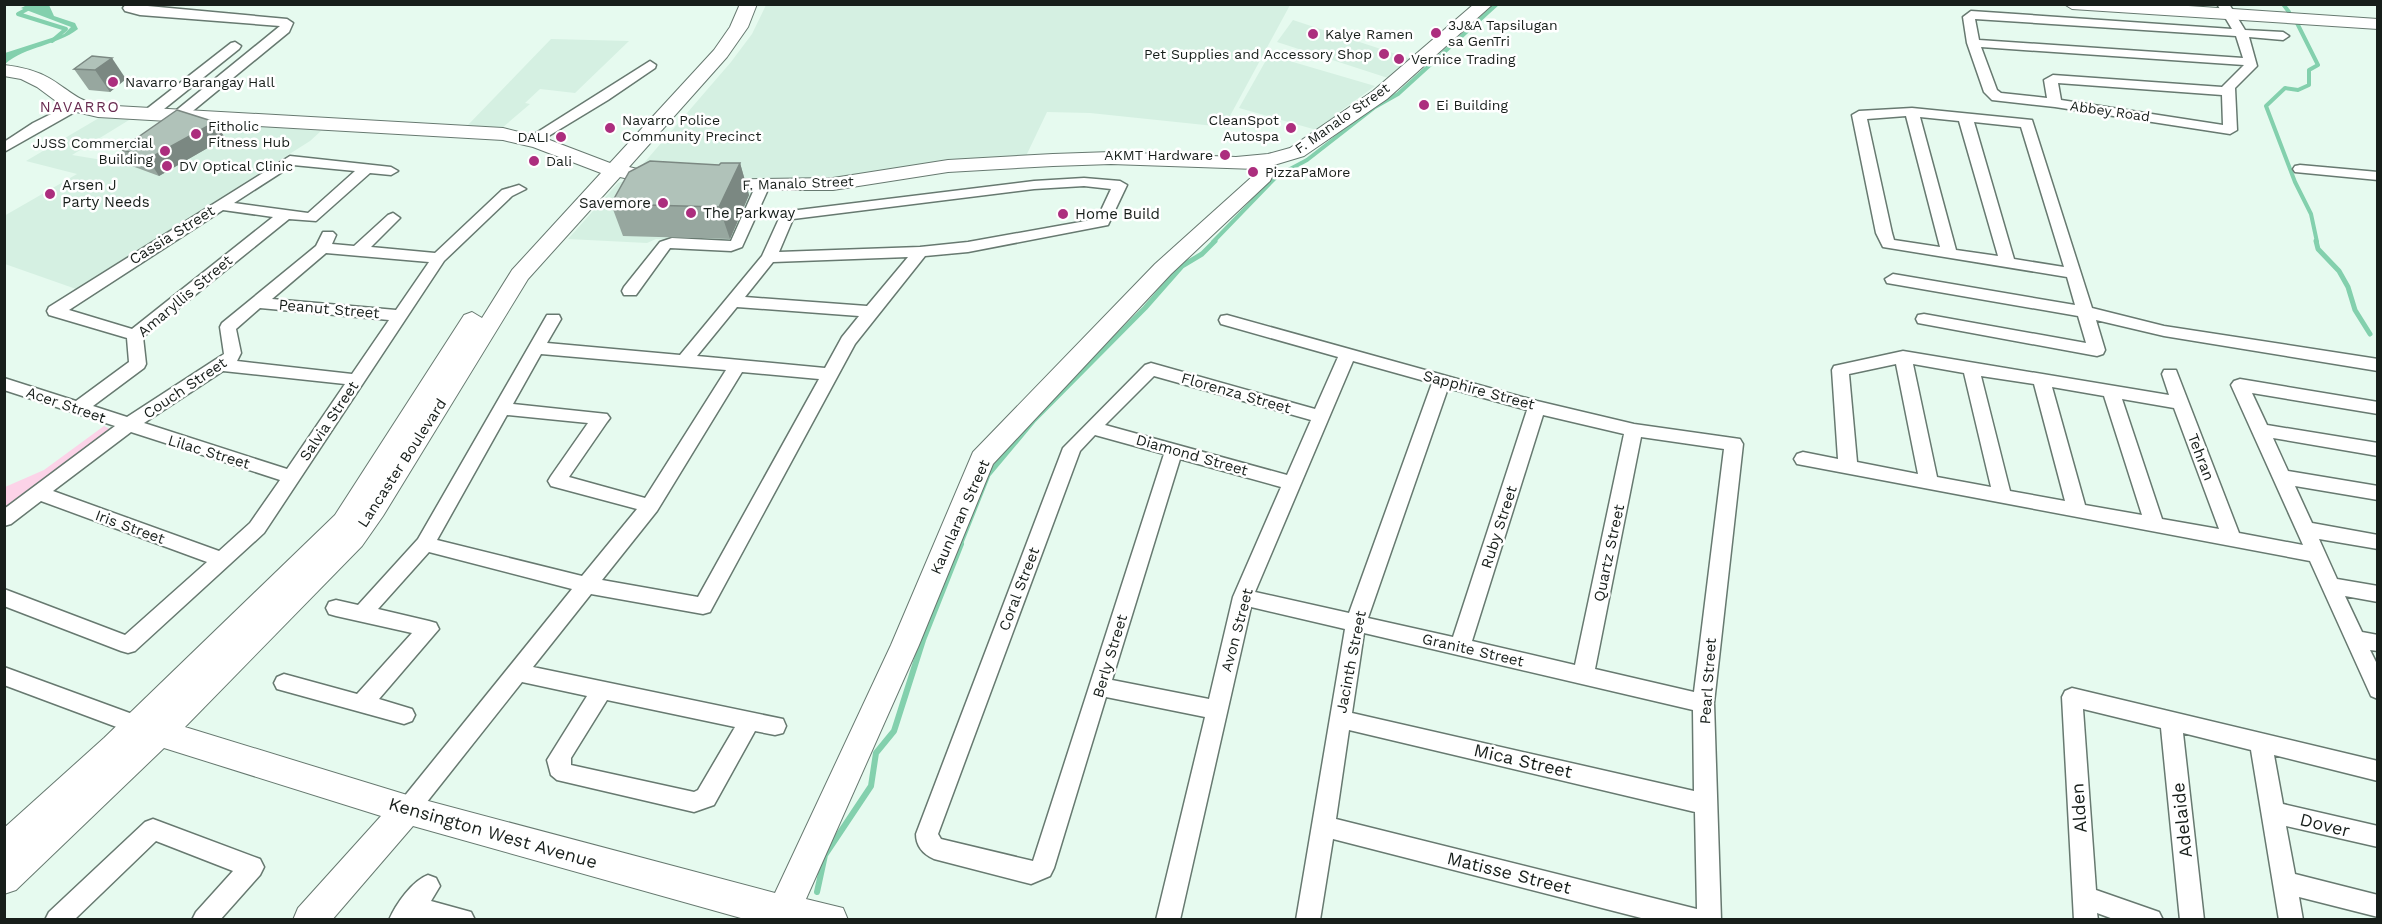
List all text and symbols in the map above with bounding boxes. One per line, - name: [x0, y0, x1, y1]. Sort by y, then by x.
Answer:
- place label: 3J&A Tapsilugan sa GenTri: [1448, 17, 1558, 49]
- place label: Kalye Ramen: [1325, 26, 1413, 42]
- marker: 3J&A Tapsilugan sa GenTri: [1429, 26, 1443, 40]
- marker: Kalye Ramen: [1306, 27, 1320, 41]
- place label: Pet Supplies and Accessory Shop: [1144, 46, 1372, 62]
- marker: Pet Supplies and Accessory Shop: [1377, 47, 1391, 61]
- place label: Vernice Trading: [1411, 51, 1516, 67]
- marker: Vernice Trading: [1392, 52, 1406, 66]
- place label: Navarro Barangay Hall: [125, 74, 275, 90]
- marker: Navarro Barangay Hall: [106, 75, 120, 89]
- street label: F. Manalo Street: [1292, 79, 1392, 157]
- place label: Ei Building: [1436, 97, 1508, 113]
- street label: Abbey Road: [2069, 97, 2151, 125]
- district label: NAVARRO: [40, 98, 120, 116]
- marker: Ei Building: [1417, 98, 1431, 112]
- place label: Navarro Police Community Precinct: [622, 112, 761, 144]
- place label: CleanSpot Autospa: [1209, 112, 1279, 144]
- place label: Fitholic Fitness Hub: [208, 118, 290, 150]
- marker: Navarro Police Community Precinct: [603, 121, 617, 135]
- marker: CleanSpot Autospa: [1284, 121, 1298, 135]
- marker: Fitholic Fitness Hub: [189, 127, 203, 141]
- place label: DALI: [517, 129, 549, 145]
- marker: DALI: [554, 130, 568, 144]
- place label: JJSS Commercial Building: [32, 135, 154, 167]
- marker: JJSS Commercial Building: [158, 144, 172, 158]
- place label: AKMT Hardware: [1104, 147, 1213, 163]
- marker: AKMT Hardware: [1218, 148, 1232, 162]
- place label: Dali: [546, 153, 572, 169]
- marker: Dali: [527, 154, 541, 168]
- place label: DV Optical Clinic: [179, 158, 293, 174]
- marker: DV Optical Clinic: [160, 159, 174, 173]
- place label: PizzaPaMore: [1265, 164, 1350, 180]
- marker: PizzaPaMore: [1246, 165, 1260, 179]
- street label: F. Manalo Street: [742, 173, 854, 193]
- place label: Arsen J Party Needs: [62, 176, 150, 211]
- marker: Arsen J Party Needs: [43, 187, 57, 201]
- place label: Savemore: [579, 194, 651, 212]
- marker: Savemore: [656, 196, 670, 210]
- street label: Cassia Street: [126, 201, 218, 268]
- place label: The Parkway: [703, 204, 796, 222]
- place label: Home Build: [1075, 205, 1160, 223]
- marker: The Parkway: [684, 206, 698, 220]
- marker: Home Build: [1056, 207, 1070, 221]
- street label: Amaryllis Street: [134, 251, 236, 341]
- street label: Peanut Street: [278, 296, 381, 322]
- street label: Couch Street: [140, 353, 231, 422]
- street label: Sapphire Street: [1421, 366, 1537, 414]
- street label: Florenza Street: [1179, 369, 1293, 417]
- street label: Salvia Street: [296, 377, 363, 464]
- street label: Acer Street: [24, 383, 109, 427]
- street label: Lancaster Boulevard: [354, 395, 450, 531]
- street label: Diamond Street: [1134, 430, 1251, 480]
- street label: Lilac Street: [166, 431, 253, 473]
- street label: Tehran: [2184, 431, 2218, 483]
- street label: Kaunlaran Street: [927, 456, 994, 577]
- street label: Ruby Street: [1477, 483, 1521, 571]
- street label: Quartz Street: [1590, 502, 1628, 603]
- street label: Iris Street: [93, 506, 168, 548]
- street label: Coral Street: [995, 544, 1043, 633]
- street label: Avon Street: [1217, 586, 1257, 674]
- street label: Jacinth Street: [1332, 608, 1370, 715]
- street label: Berly Street: [1089, 611, 1131, 700]
- street label: Granite Street: [1420, 630, 1526, 671]
- street label: Pearl Street: [1696, 636, 1720, 725]
- street label: Mica Street: [1472, 739, 1575, 782]
- street label: Adelaide: [2167, 781, 2196, 859]
- street label: Alden: [2066, 782, 2091, 834]
- street label: Kensington West Avenue: [386, 793, 600, 872]
- street label: Dover: [2298, 808, 2352, 841]
- street label: Matisse Street: [1445, 847, 1574, 898]

